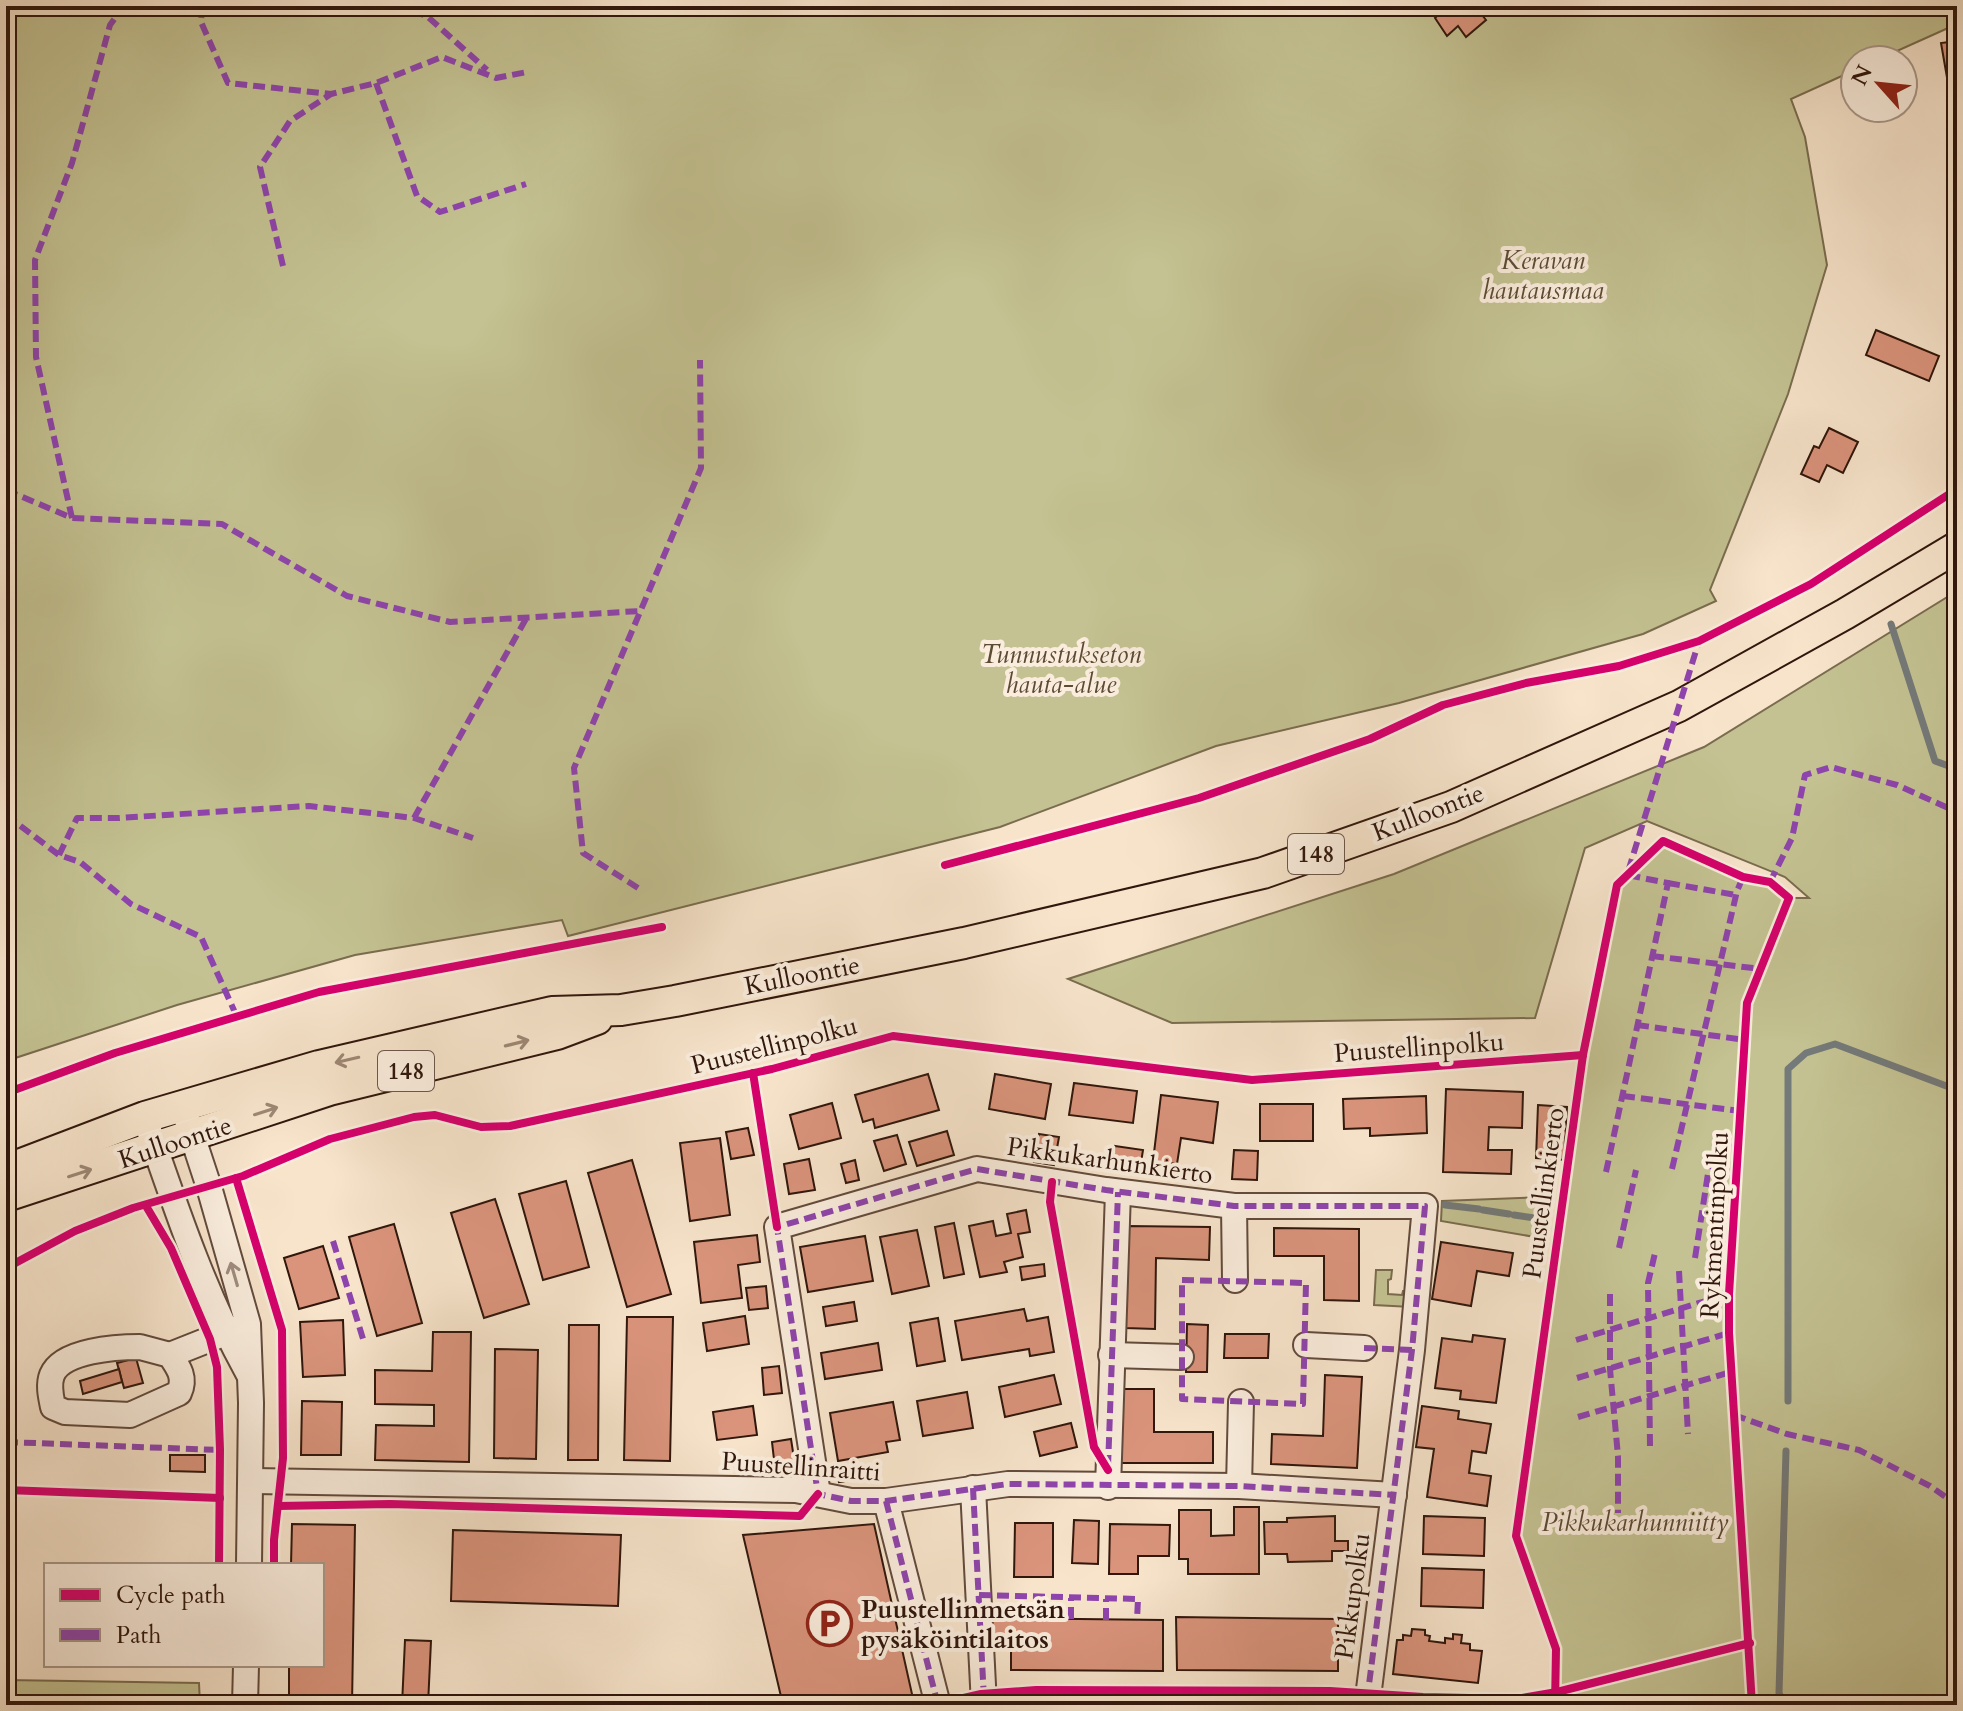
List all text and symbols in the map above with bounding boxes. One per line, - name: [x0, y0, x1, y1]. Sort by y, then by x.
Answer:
- north arrow: [1839, 44, 1919, 124]
- text: N: [1844, 60, 1880, 91]
- park label: Keravan hautausmaa: [1482, 243, 1604, 308]
- park label: Tunnustukseton hauta-alue: [981, 637, 1141, 702]
- street label: Kulloontie: [1367, 775, 1489, 850]
- road number: 148: [1288, 834, 1344, 874]
- street label: Kulloontie: [741, 947, 863, 1004]
- street label: Puustellinpolku: [687, 1008, 861, 1083]
- street label: Puustellinpolku: [1333, 1024, 1505, 1071]
- one-way arrow: [504, 1035, 529, 1050]
- road number: 148: [378, 1051, 434, 1091]
- one-way arrow: [335, 1053, 360, 1068]
- one-way arrow: [253, 1103, 278, 1118]
- street label: Puustellinkierto: [1514, 1105, 1573, 1281]
- street label: Kulloontie: [114, 1108, 236, 1177]
- street label: Pikkukarhunkierto: [1005, 1129, 1215, 1192]
- street label: Rykmentinpolku: [1692, 1131, 1737, 1319]
- one-way arrow: [68, 1164, 93, 1179]
- one-way arrow: [226, 1262, 241, 1288]
- street label: Puustellinraitti: [720, 1443, 882, 1490]
- park label: Pikkukarhunniitty: [1541, 1505, 1729, 1540]
- street label: Pikkupolku: [1326, 1531, 1379, 1662]
- legend: [44, 1563, 324, 1667]
- text: Cycle path: [116, 1579, 225, 1612]
- place label: Puustellinmetsän pysäköintilaitos: [861, 1592, 1065, 1657]
- parking icon: Puustellinmetsän pysäköintilaitos: [806, 1600, 854, 1648]
- text: Path: [116, 1619, 161, 1652]

